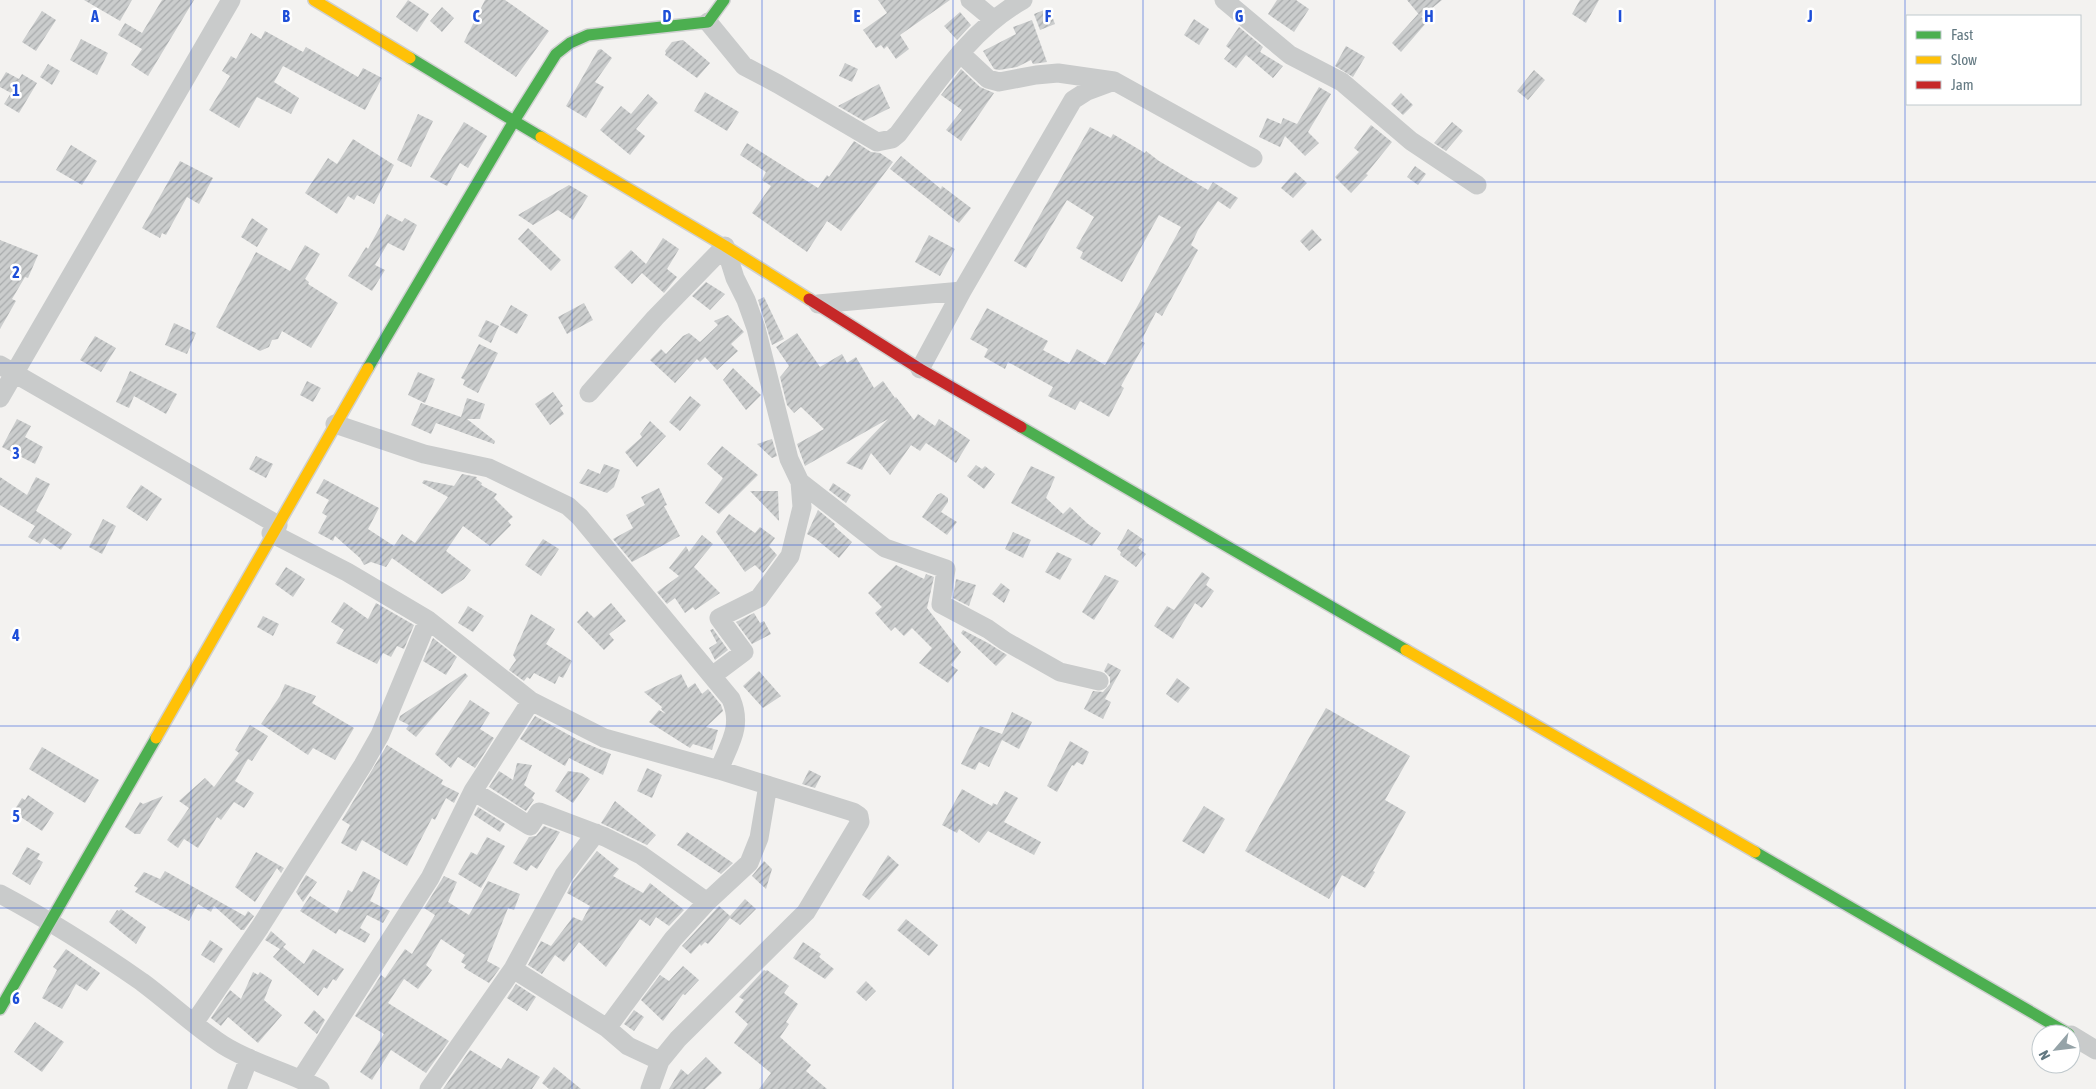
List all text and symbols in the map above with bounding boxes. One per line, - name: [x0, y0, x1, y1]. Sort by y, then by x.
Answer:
- text: A: [90, 7, 99, 25]
- text: B: [282, 7, 290, 25]
- text: C: [472, 7, 480, 25]
- text: D: [663, 7, 672, 25]
- text: E: [854, 7, 861, 25]
- text: F: [1045, 7, 1052, 25]
- text: G: [1235, 7, 1244, 25]
- text: H: [1424, 7, 1434, 25]
- text: I: [1618, 7, 1622, 25]
- text: J: [1806, 7, 1813, 25]
- legend: [1906, 15, 2081, 105]
- text: Fast: [1951, 26, 1973, 43]
- text: Slow: [1951, 51, 1977, 68]
- text: Jam: [1951, 76, 1974, 93]
- text: 1: [12, 81, 20, 99]
- text: 2: [12, 263, 20, 281]
- text: 3: [12, 444, 20, 462]
- text: 4: [11, 626, 20, 644]
- text: 5: [12, 807, 20, 825]
- text: 6: [12, 989, 20, 1007]
- north arrow: [2031, 1024, 2081, 1074]
- text: N: [2036, 1048, 2054, 1063]

